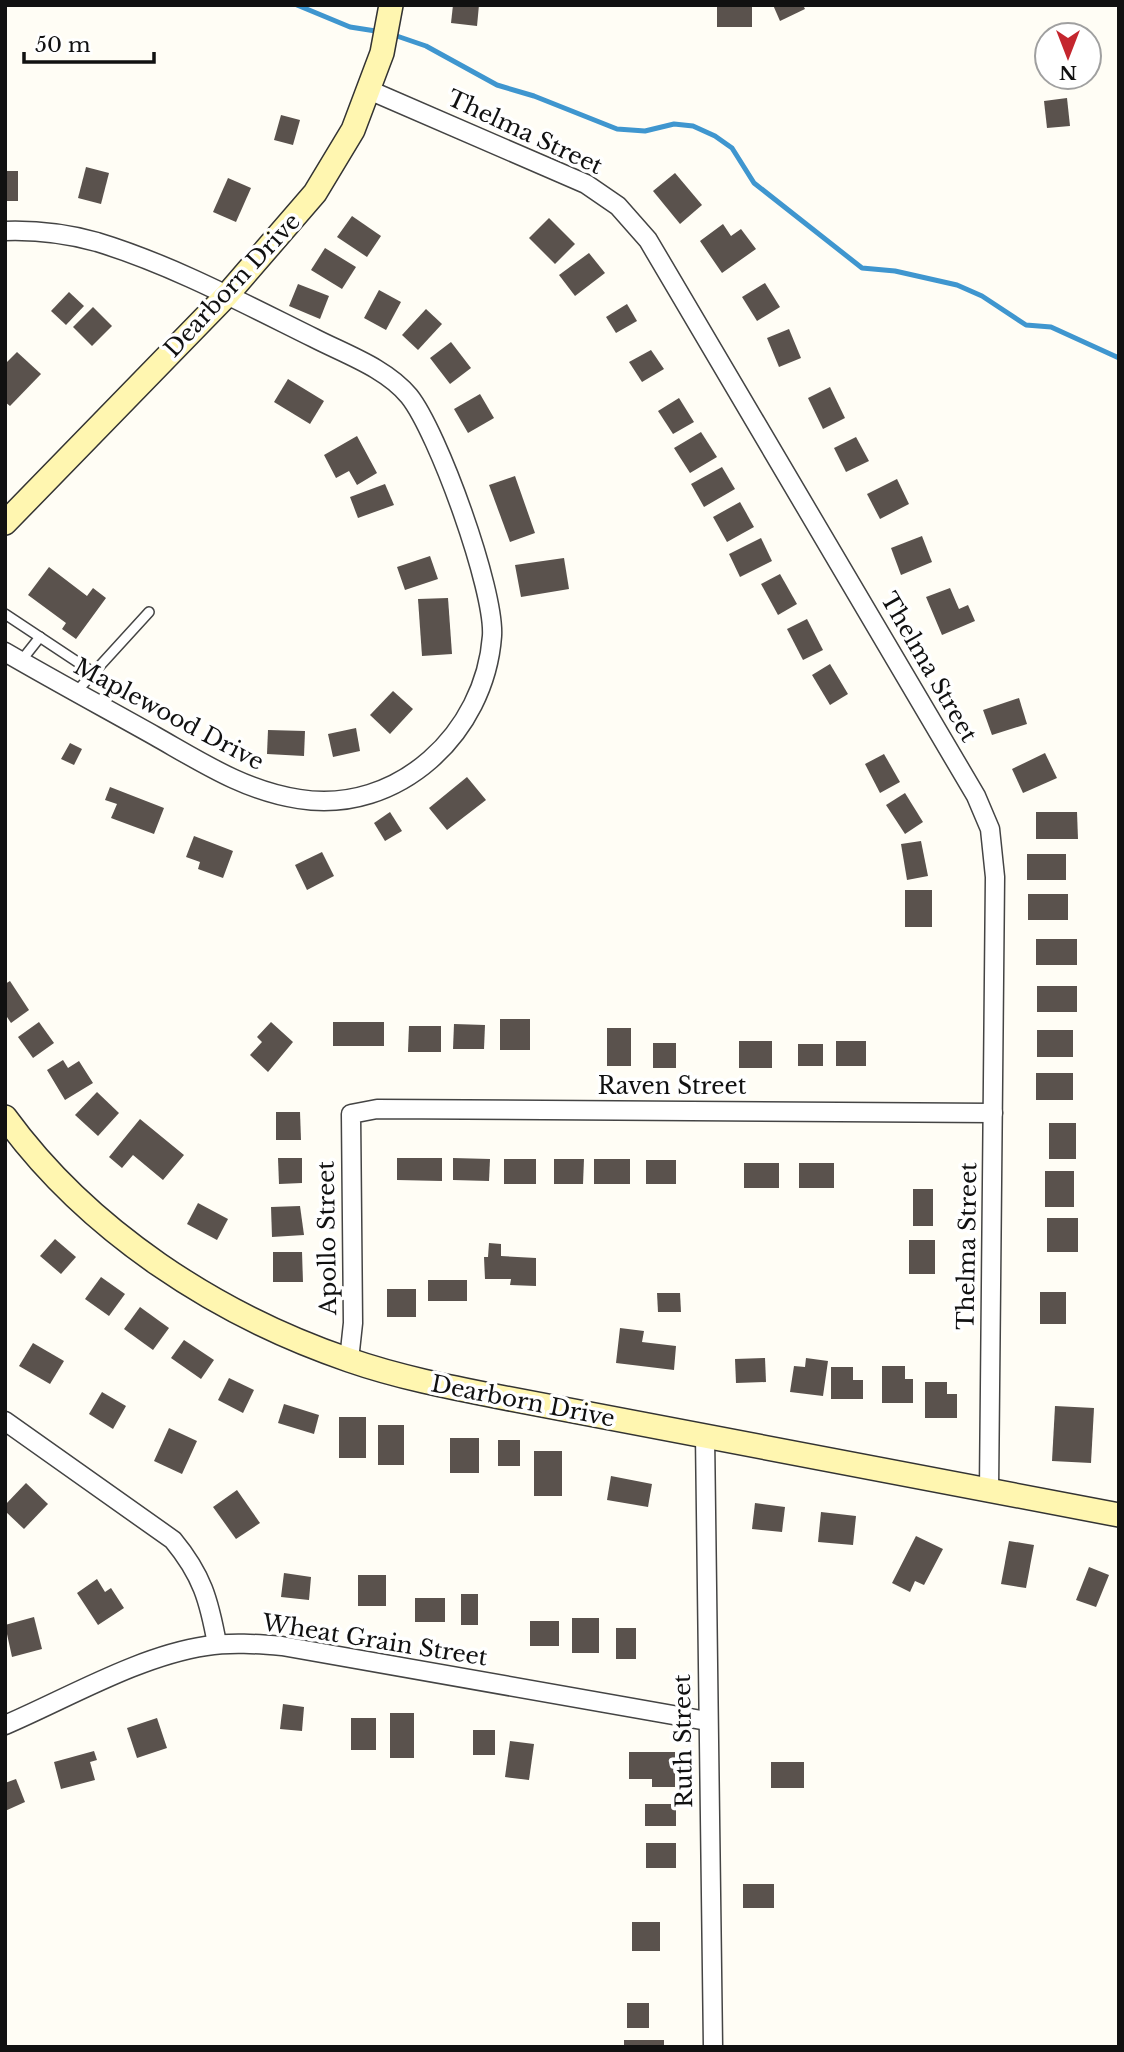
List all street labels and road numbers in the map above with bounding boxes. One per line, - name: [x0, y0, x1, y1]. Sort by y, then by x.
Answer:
- street label: Thelma Street: [443, 84, 607, 180]
- street label: Dearborn Drive: [158, 207, 306, 363]
- street label: Thelma Street: [875, 587, 983, 747]
- street label: Maplewood Drive: [69, 652, 269, 776]
- street label: Raven Street: [598, 1072, 747, 1100]
- street label: Apollo Street: [312, 1160, 342, 1316]
- street label: Thelma Street: [952, 1162, 982, 1330]
- street label: Dearborn Drive: [429, 1369, 617, 1433]
- street label: Wheat Grain Street: [259, 1608, 490, 1672]
- street label: Ruth Street: [668, 1674, 698, 1808]

